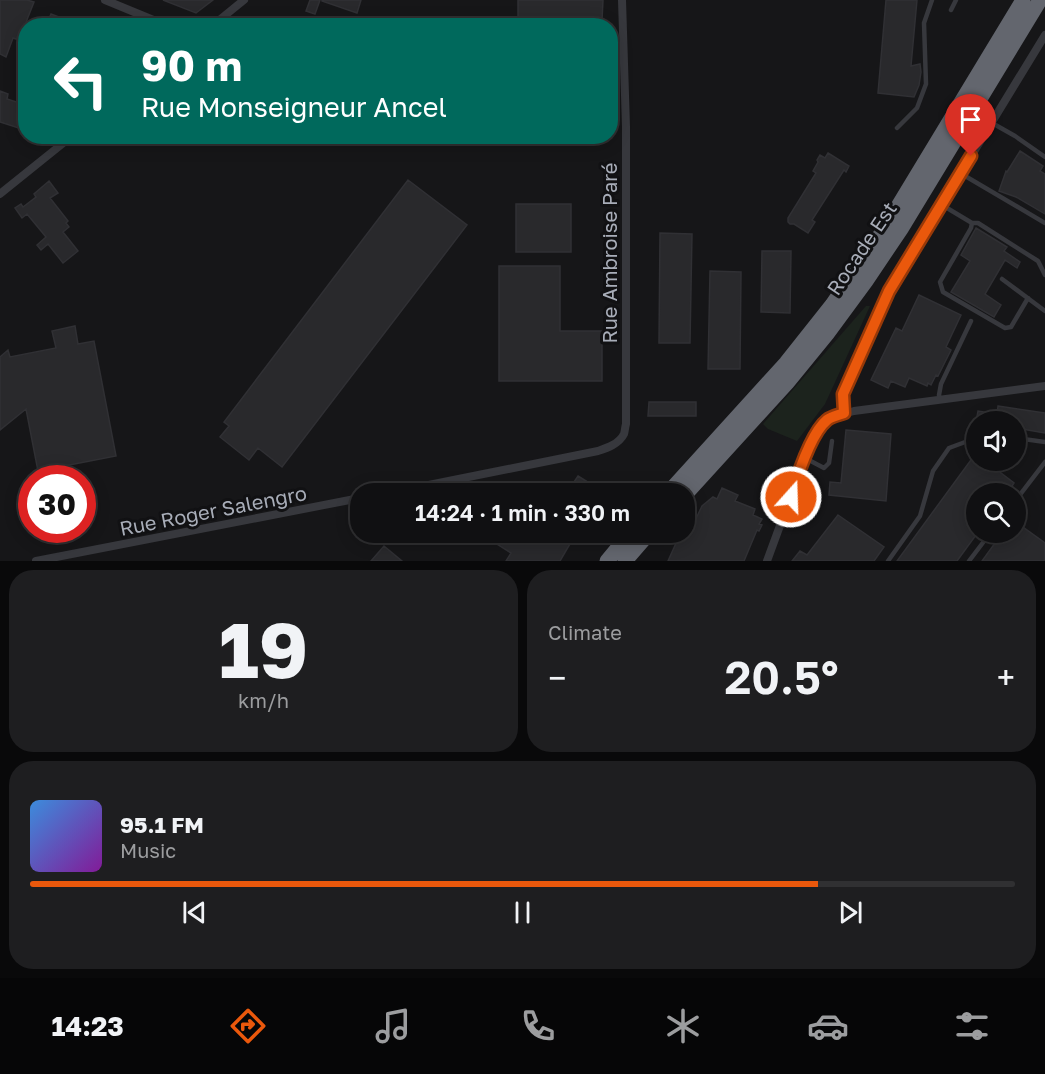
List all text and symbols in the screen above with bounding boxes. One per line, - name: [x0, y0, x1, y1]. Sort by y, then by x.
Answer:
- text: 90 m: [141, 40, 242, 90]
- icon: left: [42, 42, 120, 120]
- text: Rue Monseigneur Ancel: [141, 91, 447, 123]
- pin: [945, 94, 996, 156]
- icon: arrive: [954, 103, 987, 136]
- street label: Rue Ambroise Paré: [597, 163, 621, 343]
- street label: Rocade Est: [821, 197, 901, 299]
- map controls: [966, 411, 1026, 543]
- button: sound: [966, 411, 1026, 471]
- speed limit sign: 30: [18, 465, 96, 543]
- position arrow: [759, 465, 823, 529]
- street label: Rue Roger Salengro: [117, 480, 309, 540]
- button: search: [966, 483, 1026, 543]
- text: 14:24 · 1 min · 330 m: [415, 499, 630, 526]
- text: 19: [219, 602, 308, 695]
- text: Climate: [548, 620, 622, 644]
- text: 20.5°: [724, 650, 839, 704]
- text: −: [548, 658, 566, 697]
- text: +: [997, 658, 1015, 697]
- text: km/h: [238, 688, 289, 712]
- text: 95.1 FM: [120, 811, 204, 838]
- text: Music: [120, 838, 176, 862]
- icon: previous: [178, 896, 211, 929]
- icon: pause: [506, 896, 539, 929]
- icon: next: [834, 896, 867, 929]
- icon: directions: [227, 1005, 269, 1047]
- icon: music: [372, 1005, 414, 1047]
- icon: phone: [517, 1005, 559, 1047]
- icon: climate: [662, 1005, 704, 1047]
- icon: car: [807, 1005, 849, 1047]
- icon: filters: [951, 1005, 993, 1047]
- text: 14:23: [51, 1010, 124, 1042]

